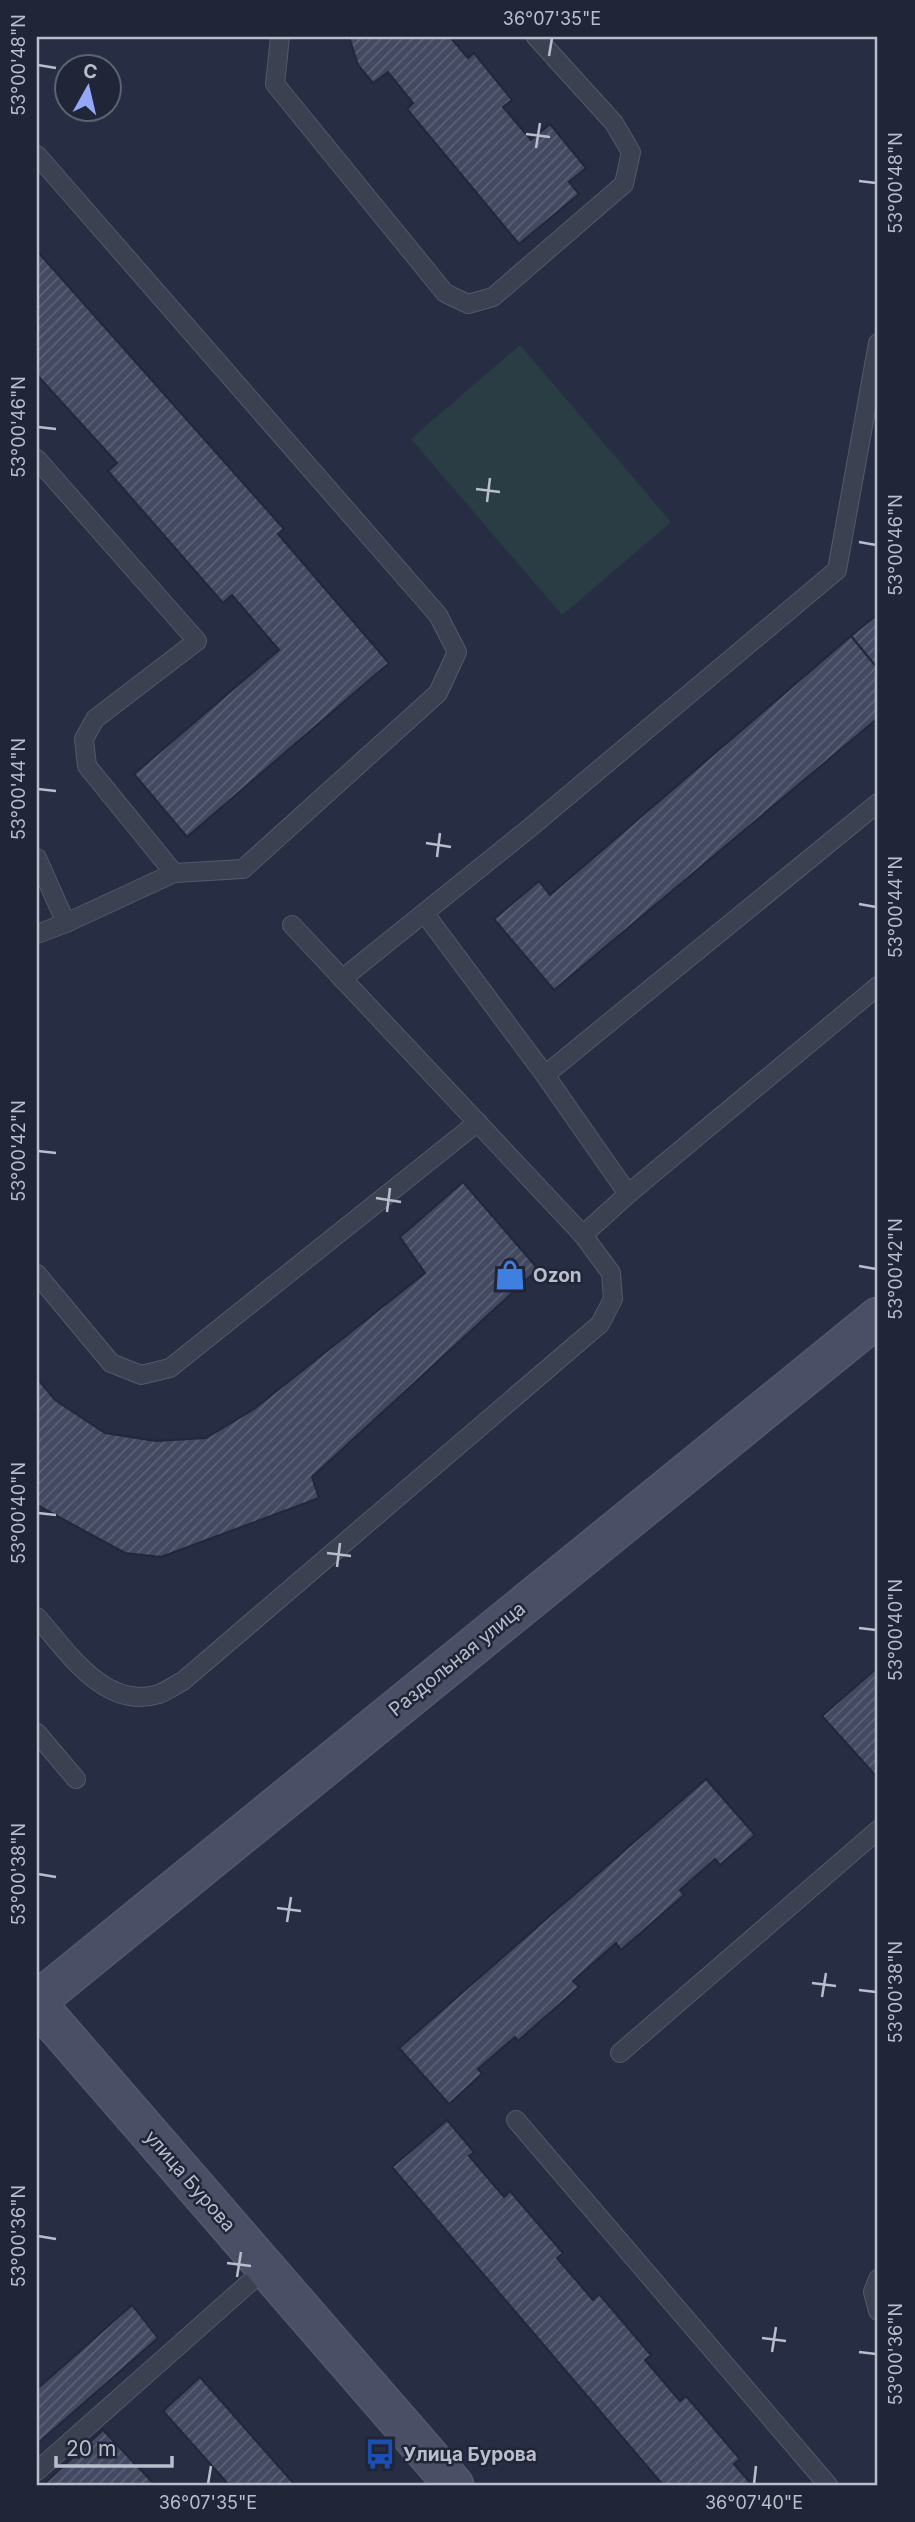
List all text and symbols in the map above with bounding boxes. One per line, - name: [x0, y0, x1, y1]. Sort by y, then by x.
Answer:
- text: 36°07'35"E: [503, 8, 601, 29]
- text: 53°00'48"N: [8, 14, 29, 116]
- north arrow: [52, 52, 122, 122]
- text: С: [82, 59, 99, 84]
- text: 53°00'48"N: [885, 132, 906, 234]
- text: 53°00'46"N: [8, 376, 29, 478]
- text: 53°00'46"N: [885, 494, 906, 596]
- text: 53°00'44"N: [8, 738, 29, 840]
- text: 53°00'44"N: [885, 856, 906, 958]
- text: 53°00'42"N: [8, 1100, 29, 1202]
- text: 53°00'42"N: [885, 1218, 906, 1320]
- shop icon: Ozon: [493, 1258, 527, 1292]
- place label: Ozon: [533, 1264, 582, 1287]
- text: 53°00'40"N: [8, 1462, 29, 1564]
- text: 53°00'40"N: [885, 1579, 906, 1681]
- street label: Раздольная улица: [384, 1597, 530, 1721]
- text: 53°00'38"N: [8, 1823, 29, 1925]
- text: 53°00'38"N: [885, 1941, 906, 2043]
- street label: улица Бурова: [140, 2126, 240, 2236]
- text: 53°00'36"N: [8, 2185, 29, 2287]
- text: 53°00'36"N: [885, 2303, 906, 2405]
- scale bar: [56, 2424, 172, 2468]
- text: 20 m: [66, 2436, 116, 2461]
- bus stop icon: Улица Бурова: [363, 2437, 397, 2471]
- place label: Улица Бурова: [403, 2443, 537, 2466]
- text: 36°07'35"E: [159, 2492, 257, 2513]
- text: 36°07'40"E: [705, 2492, 803, 2513]

